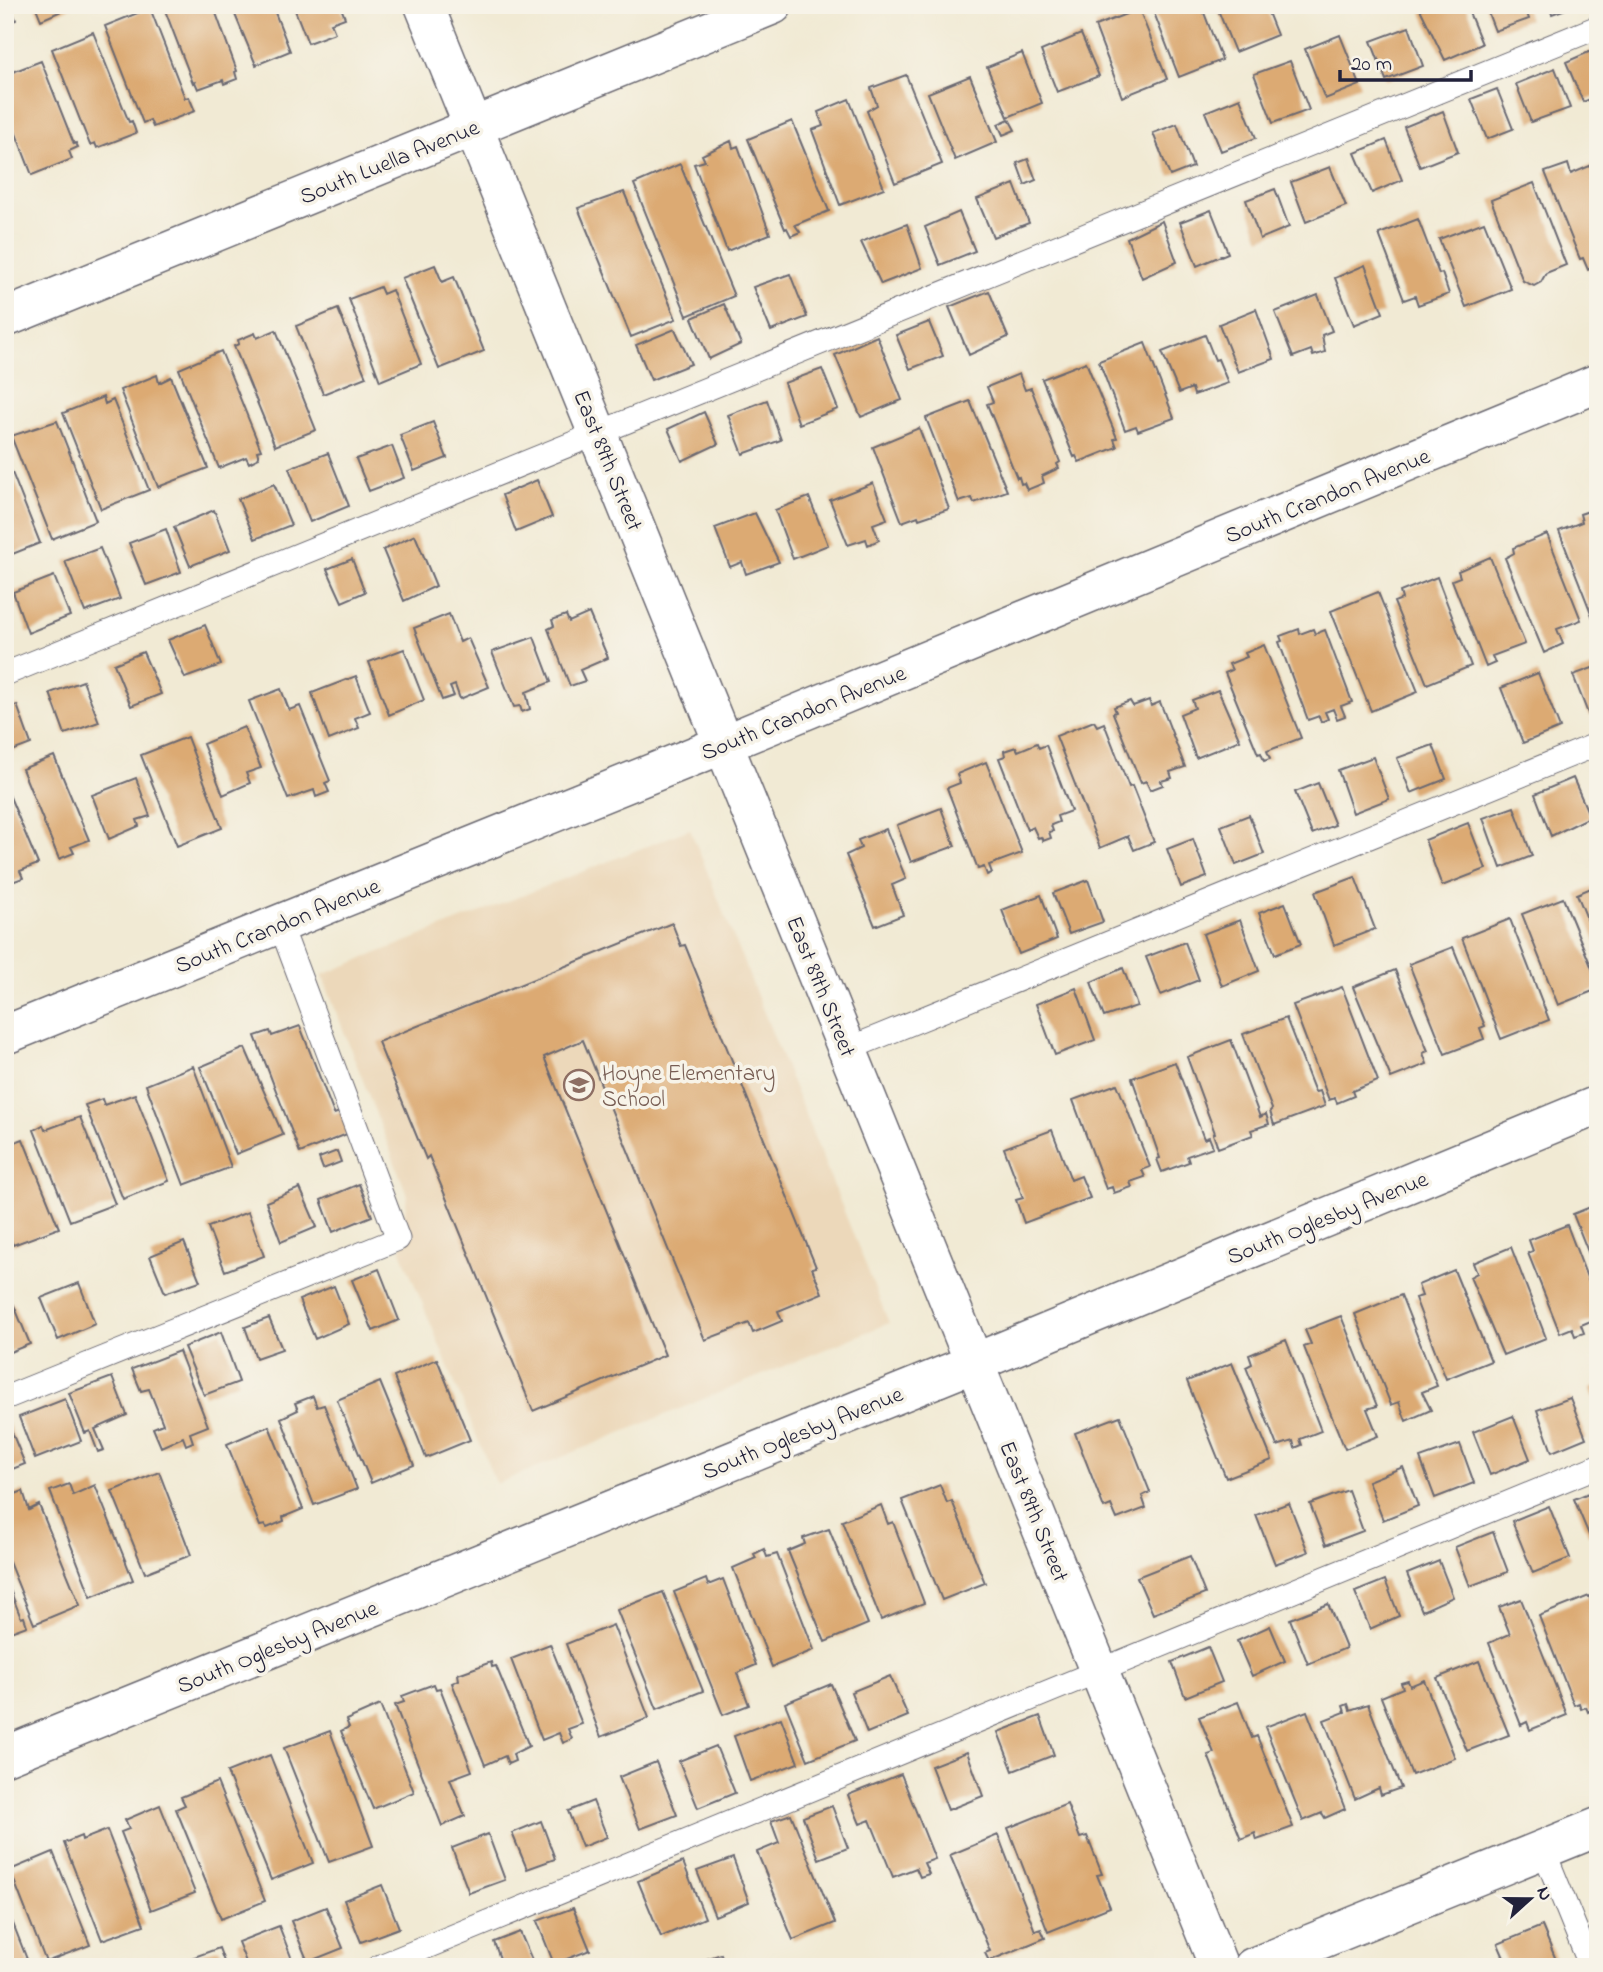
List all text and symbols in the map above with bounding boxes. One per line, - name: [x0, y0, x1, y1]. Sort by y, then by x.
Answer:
- scale bar: [1340, 38, 1472, 82]
- text: 20 m: [1351, 50, 1392, 80]
- street label: South Luella Avenue: [295, 112, 485, 214]
- street label: East 89th Street: [563, 385, 650, 537]
- street label: South Crandon Avenue: [1220, 441, 1436, 554]
- street label: South Crandon Avenue: [696, 658, 912, 771]
- street label: South Crandon Avenue: [170, 871, 386, 984]
- street label: East 89th Street: [776, 911, 863, 1063]
- place label: Hoyne Elementary School: [602, 1058, 775, 1117]
- school or university icon: Hoyne Elementary School: [562, 1068, 596, 1102]
- street label: South Oglesby Avenue: [1223, 1164, 1435, 1277]
- street label: South Oglesby Avenue: [698, 1379, 910, 1492]
- street label: East 89th Street: [989, 1436, 1076, 1588]
- street label: South Oglesby Avenue: [173, 1593, 385, 1706]
- north arrow: [1494, 1864, 1564, 1934]
- text: N: [1529, 1883, 1559, 1905]

